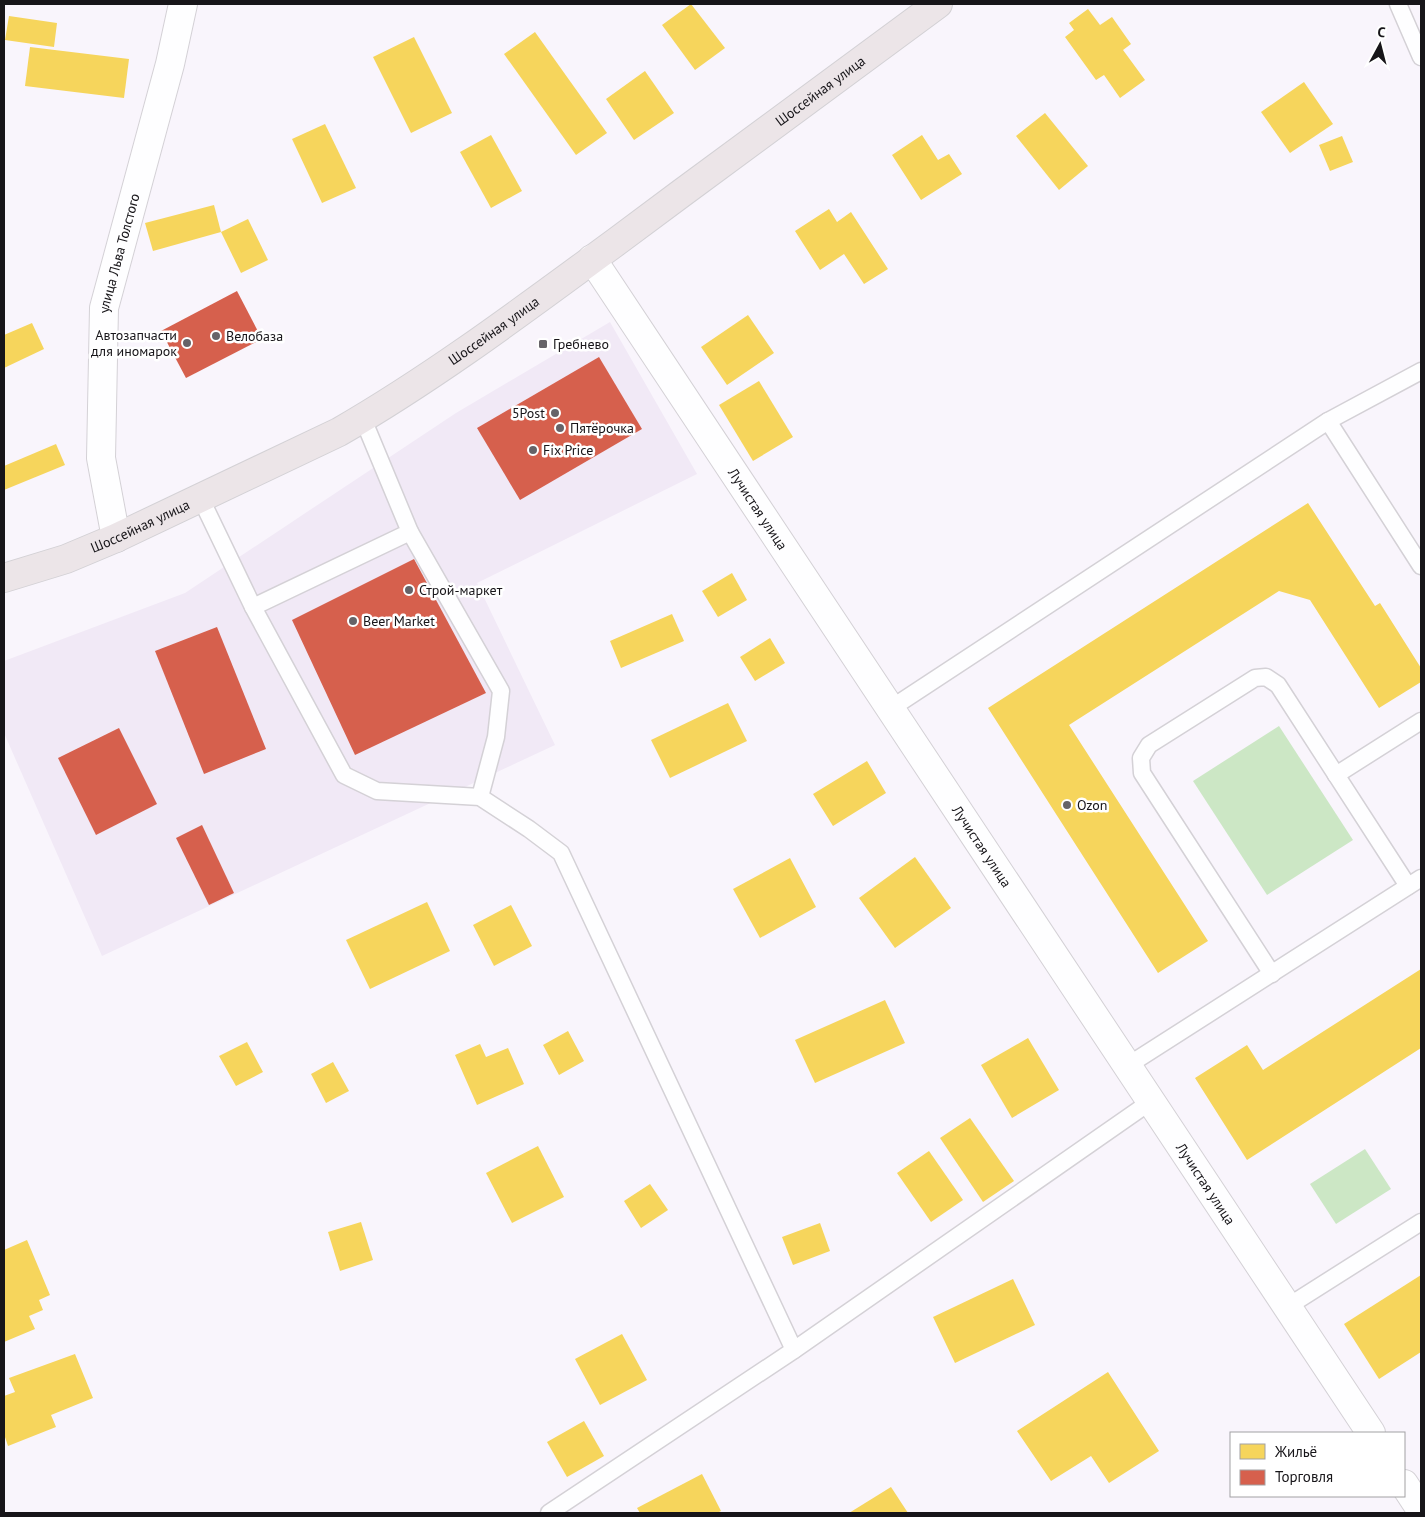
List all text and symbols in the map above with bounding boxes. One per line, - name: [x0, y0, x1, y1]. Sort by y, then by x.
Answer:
- north arrow: [1355, 20, 1405, 70]
- text: С: [1377, 23, 1387, 42]
- street label: Шоссейная улица: [772, 52, 869, 130]
- street label: улица Льва Толстого: [95, 191, 144, 313]
- street label: Шоссейная улица: [445, 292, 543, 369]
- place label: Автозапчасти для иномарок: [91, 326, 177, 360]
- place label: Велобаза: [226, 327, 283, 345]
- marker: Велобаза: [210, 330, 222, 342]
- place label: Гребнево: [553, 335, 609, 353]
- marker: Автозапчасти для иномарок: [181, 337, 193, 349]
- marker: Гребнево: [537, 338, 549, 350]
- place label: 5Post: [512, 404, 545, 422]
- marker: 5Post: [549, 407, 561, 419]
- place label: Пятёрочка: [570, 419, 634, 437]
- marker: Пятёрочка: [554, 422, 566, 434]
- place label: Fix Price: [543, 441, 593, 459]
- marker: Fix Price: [527, 444, 539, 456]
- street label: Лучистая улица: [724, 464, 792, 553]
- street label: Шоссейная улица: [88, 495, 193, 557]
- place label: Строй-маркет: [419, 581, 503, 599]
- marker: Строй-маркет: [403, 584, 415, 596]
- place label: Beer Market: [363, 612, 435, 630]
- marker: Beer Market: [347, 615, 359, 627]
- place label: Ozon: [1077, 796, 1107, 814]
- marker: Ozon: [1061, 799, 1073, 811]
- street label: Лучистая улица: [948, 801, 1015, 891]
- street label: Лучистая улица: [1172, 1139, 1239, 1228]
- legend: [1230, 1432, 1405, 1497]
- text: Жильё: [1274, 1442, 1317, 1461]
- text: Торговля: [1275, 1467, 1333, 1486]

